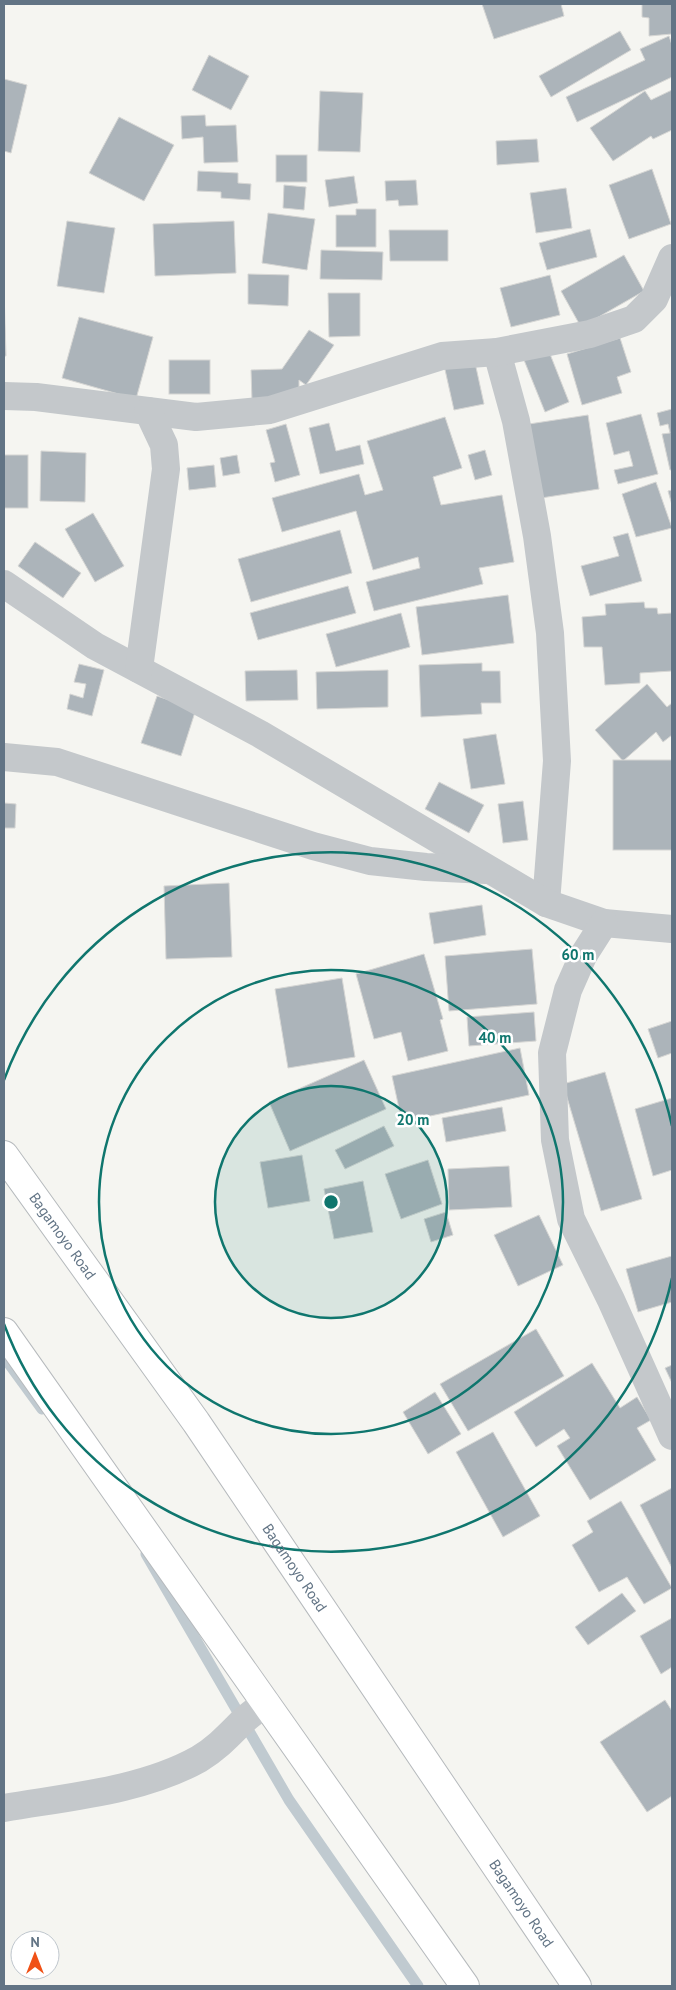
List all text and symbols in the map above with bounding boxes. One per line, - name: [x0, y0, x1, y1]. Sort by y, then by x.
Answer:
- text: 60 m: [562, 945, 594, 964]
- text: 40 m: [479, 1028, 511, 1047]
- text: 20 m: [397, 1110, 429, 1129]
- street label: Bagamoyo Road: [25, 1189, 100, 1283]
- centre of rings: [322, 1193, 340, 1211]
- street label: Bagamoyo Road: [258, 1520, 332, 1615]
- street label: Bagamoyo Road: [485, 1855, 558, 1951]
- north arrow: [10, 1930, 60, 1980]
- text: N: [30, 1933, 40, 1951]

